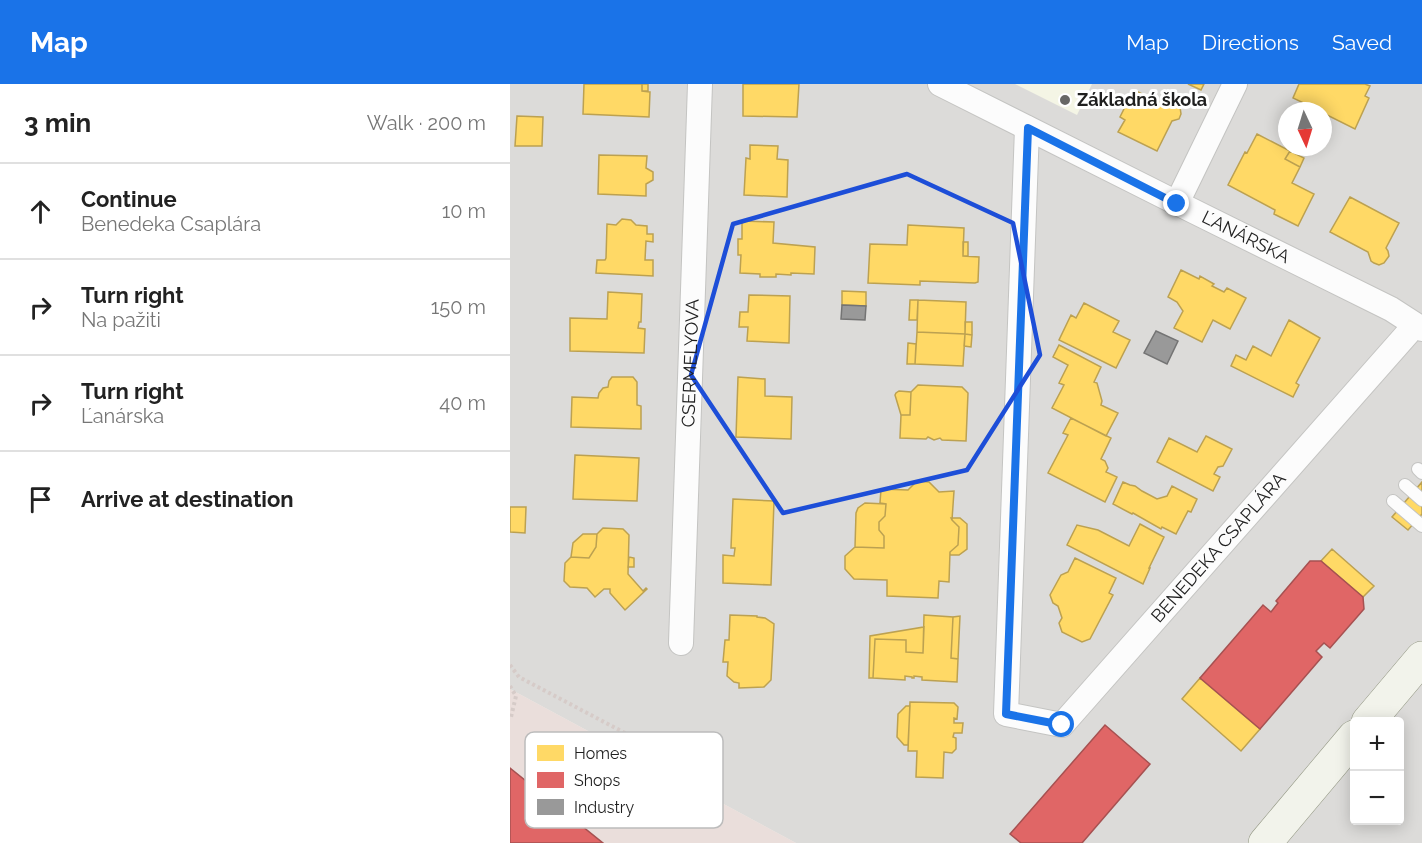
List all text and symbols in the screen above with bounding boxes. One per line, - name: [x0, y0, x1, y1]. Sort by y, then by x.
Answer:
- text: Map: [30, 26, 88, 59]
- text: Map: [1126, 30, 1169, 55]
- text: Directions: [1202, 30, 1299, 55]
- text: Saved: [1332, 30, 1392, 55]
- place label: Základná škola: [1077, 89, 1207, 110]
- marker: Základná škola: [1058, 93, 1072, 107]
- north arrow: [1278, 102, 1332, 156]
- text: 3 min: [24, 108, 91, 138]
- text: Walk · 200 m: [367, 111, 486, 135]
- text: Continue: [81, 186, 177, 212]
- route end: [1163, 190, 1189, 216]
- icon: ahead: [24, 195, 57, 228]
- text: 10 m: [442, 199, 486, 223]
- street label: ĽANÁRSKA: [1199, 206, 1293, 267]
- text: Benedeka Csaplára: [81, 212, 261, 236]
- text: Turn right: [81, 282, 184, 308]
- icon: right: [24, 291, 57, 324]
- text: 150 m: [431, 295, 486, 319]
- street label: CSERMELYOVA: [677, 299, 703, 428]
- text: Na pažiti: [81, 308, 161, 332]
- text: Turn right: [81, 378, 184, 404]
- icon: right: [24, 387, 57, 420]
- text: 40 m: [439, 391, 486, 415]
- text: Ľanárska: [81, 404, 164, 428]
- street label: BENEDEKA CSAPLÁRA: [1147, 468, 1290, 626]
- icon: arrive: [24, 483, 57, 516]
- text: Arrive at destination: [81, 486, 294, 512]
- route start: [1048, 711, 1074, 737]
- map controls: [1350, 717, 1404, 825]
- button: +: [1350, 717, 1404, 771]
- legend: [525, 732, 723, 828]
- text: Homes: [574, 744, 627, 763]
- text: Shops: [574, 771, 620, 790]
- button: −: [1350, 771, 1404, 825]
- text: Industry: [574, 798, 634, 817]

